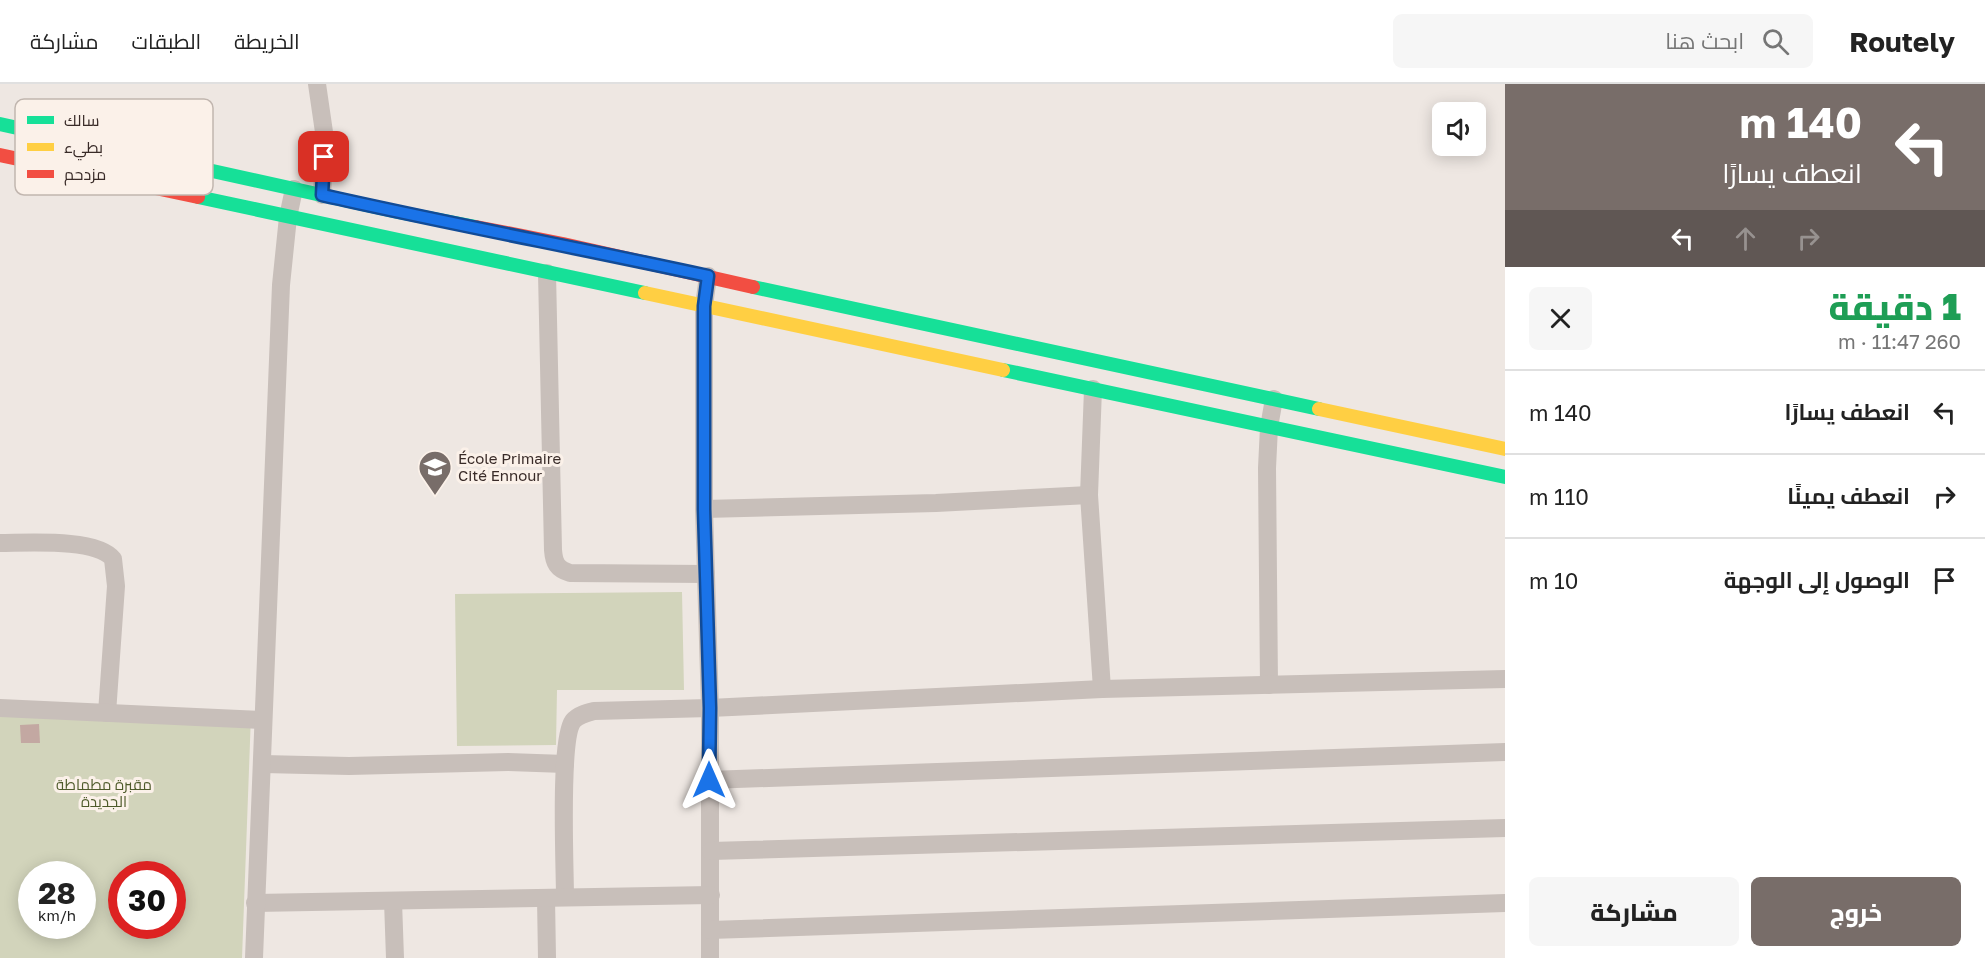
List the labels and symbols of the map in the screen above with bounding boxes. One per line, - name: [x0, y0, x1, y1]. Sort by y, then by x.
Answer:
- legend: [15, 99, 213, 195]
- text: سالك: [64, 110, 99, 130]
- pin: [298, 131, 349, 182]
- text: بطيء: [64, 137, 103, 161]
- text: مزدحم: [64, 164, 106, 186]
- school or university icon: École Primaire Cité Ennour: [417, 449, 453, 496]
- place label: École Primaire Cité Ennour: [458, 449, 561, 484]
- position arrow: [677, 748, 741, 812]
- park label: مقبرة مطماطة الجديدة: [56, 775, 152, 810]
- speed limit sign: 30: [108, 861, 186, 939]

